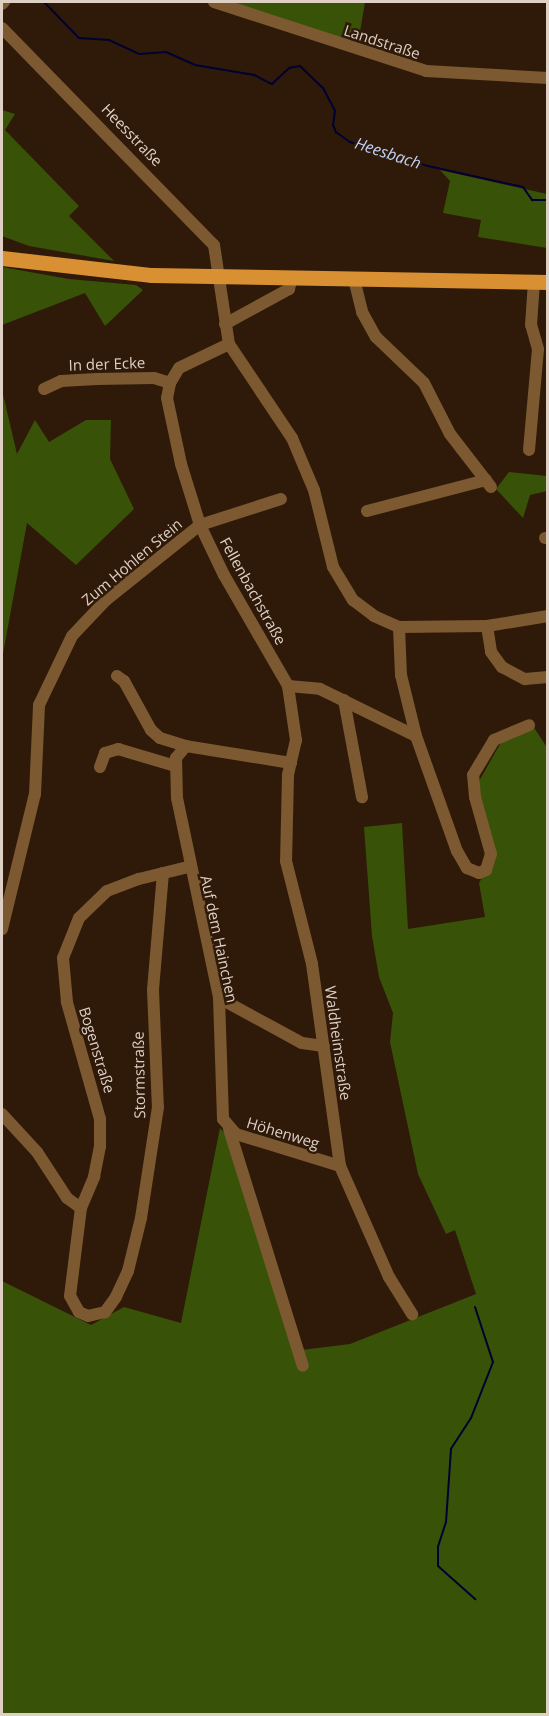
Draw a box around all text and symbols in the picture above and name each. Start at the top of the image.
street label: Landstraße [342,21,422,63]
street label: Heesstraße [98,100,166,170]
water label: Heesbach [352,133,424,173]
street label: In der Ecke [68,354,146,374]
street label: Zum Hohlen Stein [78,515,186,609]
street label: Fellenbachstraße [216,534,290,648]
street label: Auf dem Hainchen [197,874,241,1004]
street label: Waldheimstraße [321,985,355,1101]
street label: Bogenstraße [75,1005,119,1095]
street label: Stormstraße [129,1031,149,1119]
street label: Höhenweg [244,1113,322,1153]

